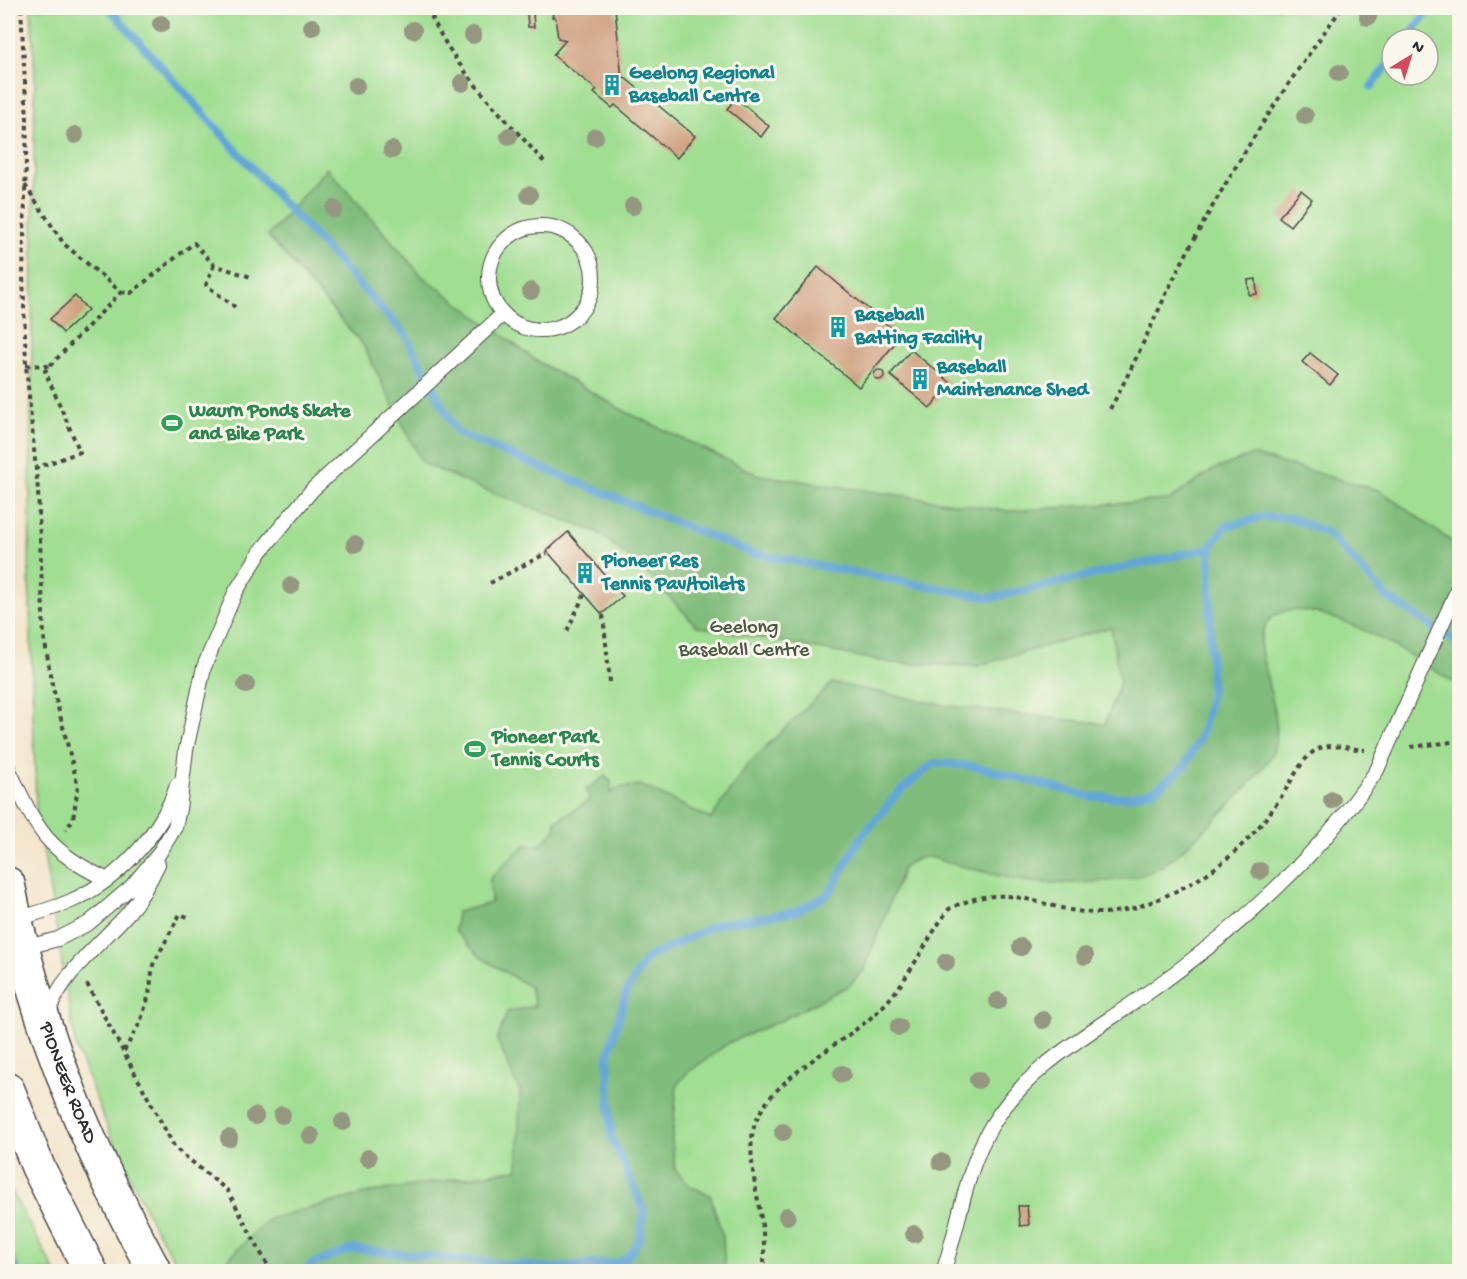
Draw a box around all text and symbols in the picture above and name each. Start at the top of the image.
north arrow [1380,27,1440,87]
text: N [1407,37,1427,59]
place label: Geelong Regional Baseball Centre [628,63,775,109]
building icon: Geelong Regional Baseball Centre [600,73,624,97]
place label: Baseball Batting Facility [854,305,982,351]
building icon: Baseball Batting Facility [826,315,850,339]
place label: Baseball Maintenance Shed [936,357,1091,403]
building icon: Baseball Maintenance Shed [908,367,932,391]
place label: Waurn Ponds Skate and Bike Park [188,401,351,447]
sports icon: Waurn Ponds Skate and Bike Park [160,411,184,435]
place label: Pioneer Res Tennis Pav/toilets [600,551,746,597]
building icon: Pioneer Res Tennis Pav/toilets [573,561,597,585]
park label: Geelong Baseball Centre [678,617,810,663]
place label: Pioneer Park Tennis Courts [490,727,600,773]
sports icon: Pioneer Park Tennis Courts [463,737,487,761]
street label: PIONEER ROAD [33,1018,102,1148]

